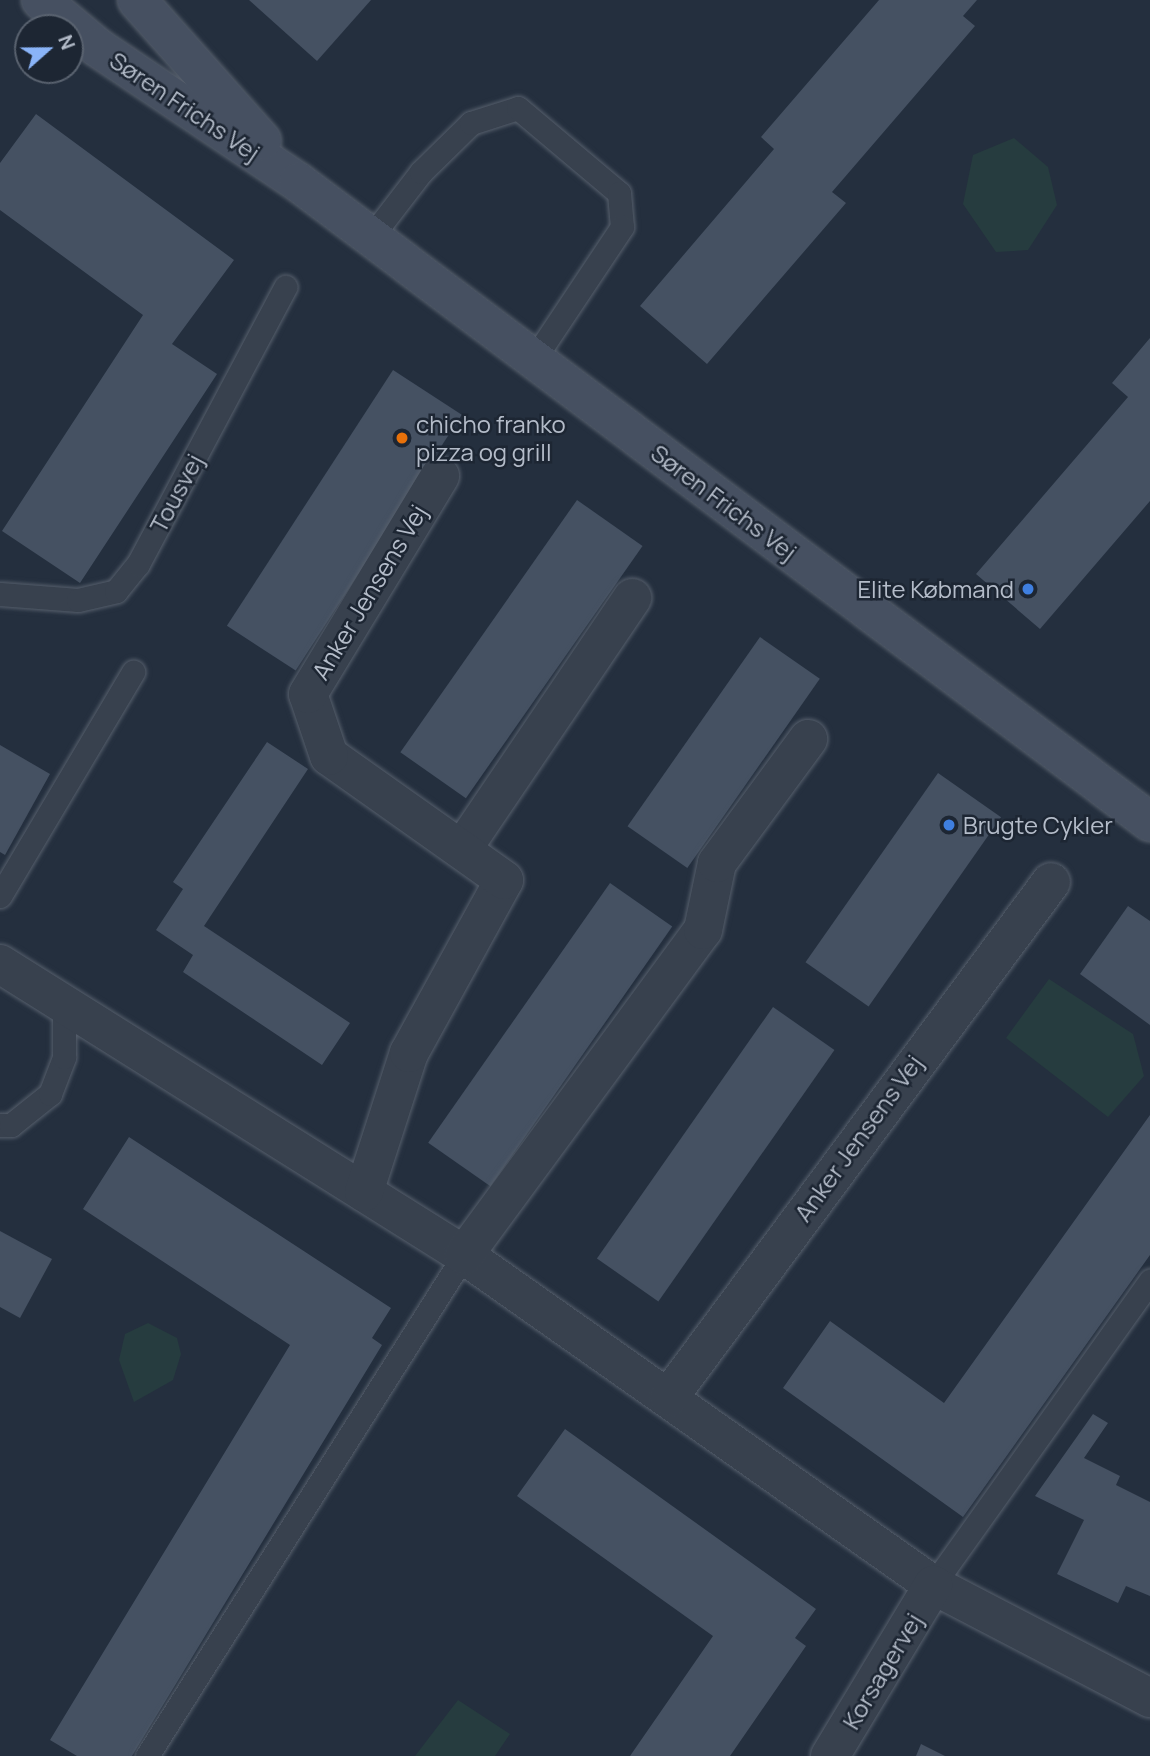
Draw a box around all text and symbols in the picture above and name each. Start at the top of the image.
north arrow [14,14,84,84]
text: N [52,31,81,53]
street label: Søren Frichs Vej [105,45,265,167]
place label: chicho franko pizza og grill [416,410,566,466]
marker: chicho franko pizza og grill [394,430,410,446]
street label: Søren Frichs Vej [646,438,802,566]
street label: Tousvej [143,449,209,537]
street label: Anker Jensens Vej [305,499,433,685]
place label: Elite Købmand [857,575,1014,603]
marker: Elite Købmand [1020,581,1036,597]
place label: Brugte Cykler [963,811,1113,839]
marker: Brugte Cykler [941,817,957,833]
street label: Anker Jensens Vej [788,1049,928,1227]
street label: Korsagervej [836,1608,928,1734]

